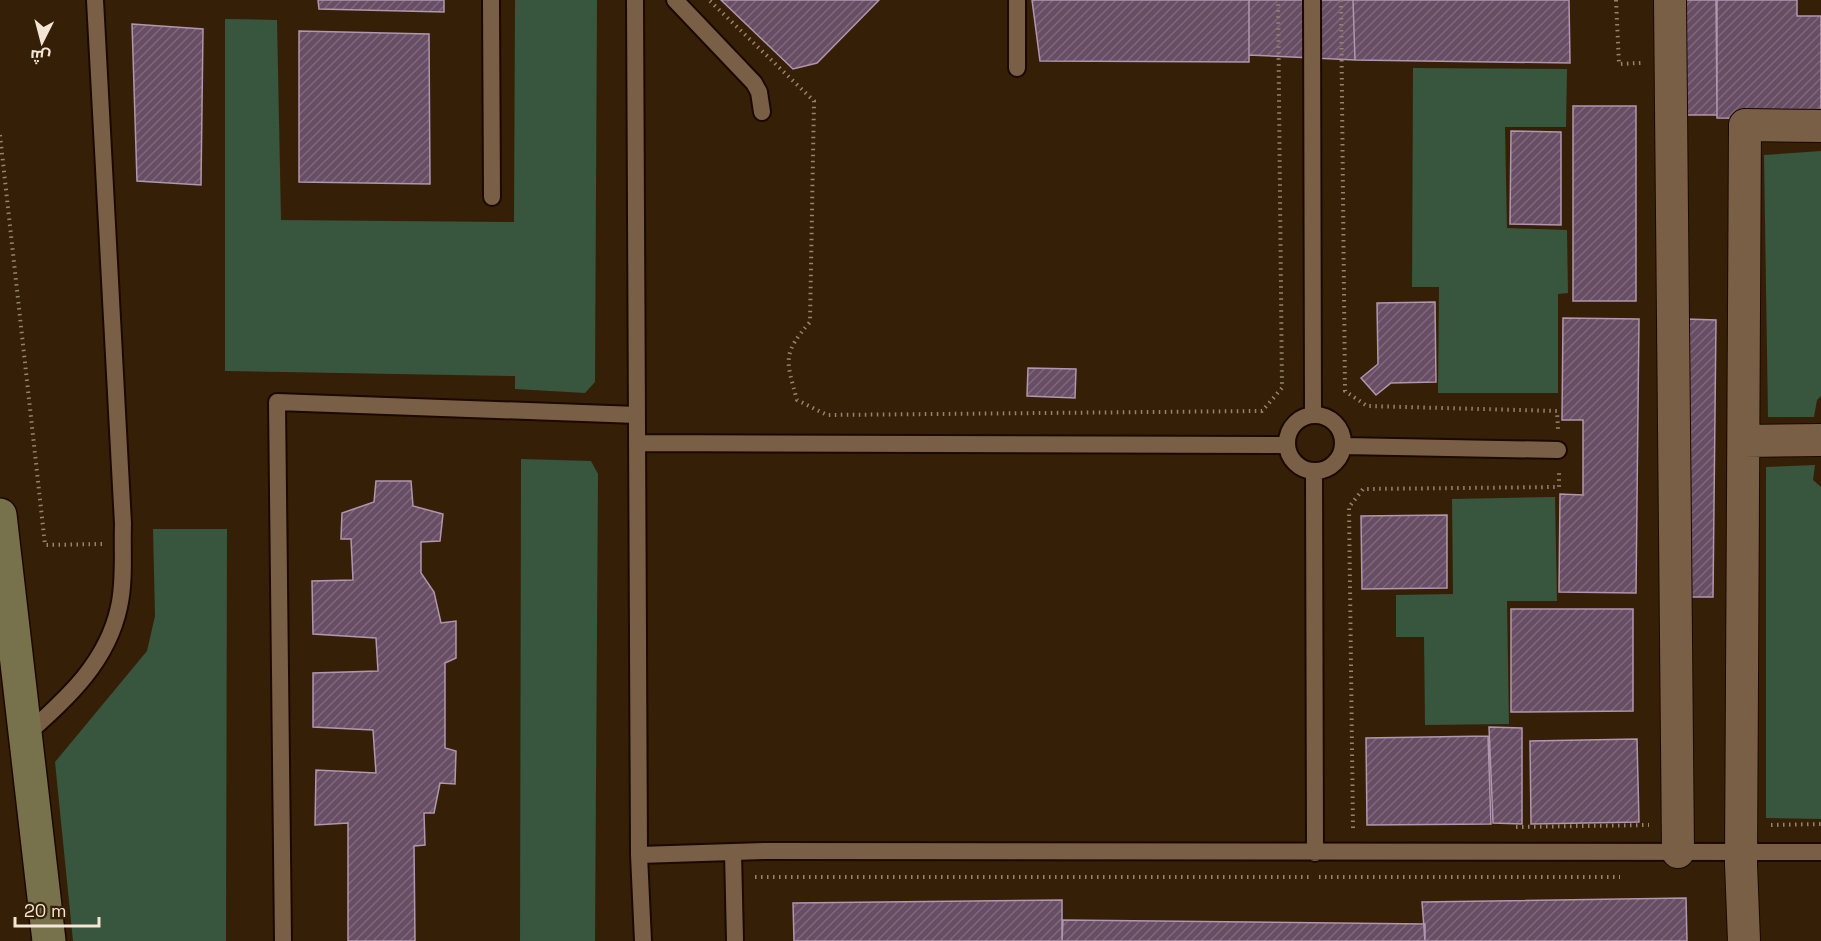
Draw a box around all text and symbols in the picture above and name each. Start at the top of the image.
north arrow [12,12,72,72]
text: ش [29,45,52,68]
scale bar [15,890,99,928]
text: 20 m [24,899,67,922]

